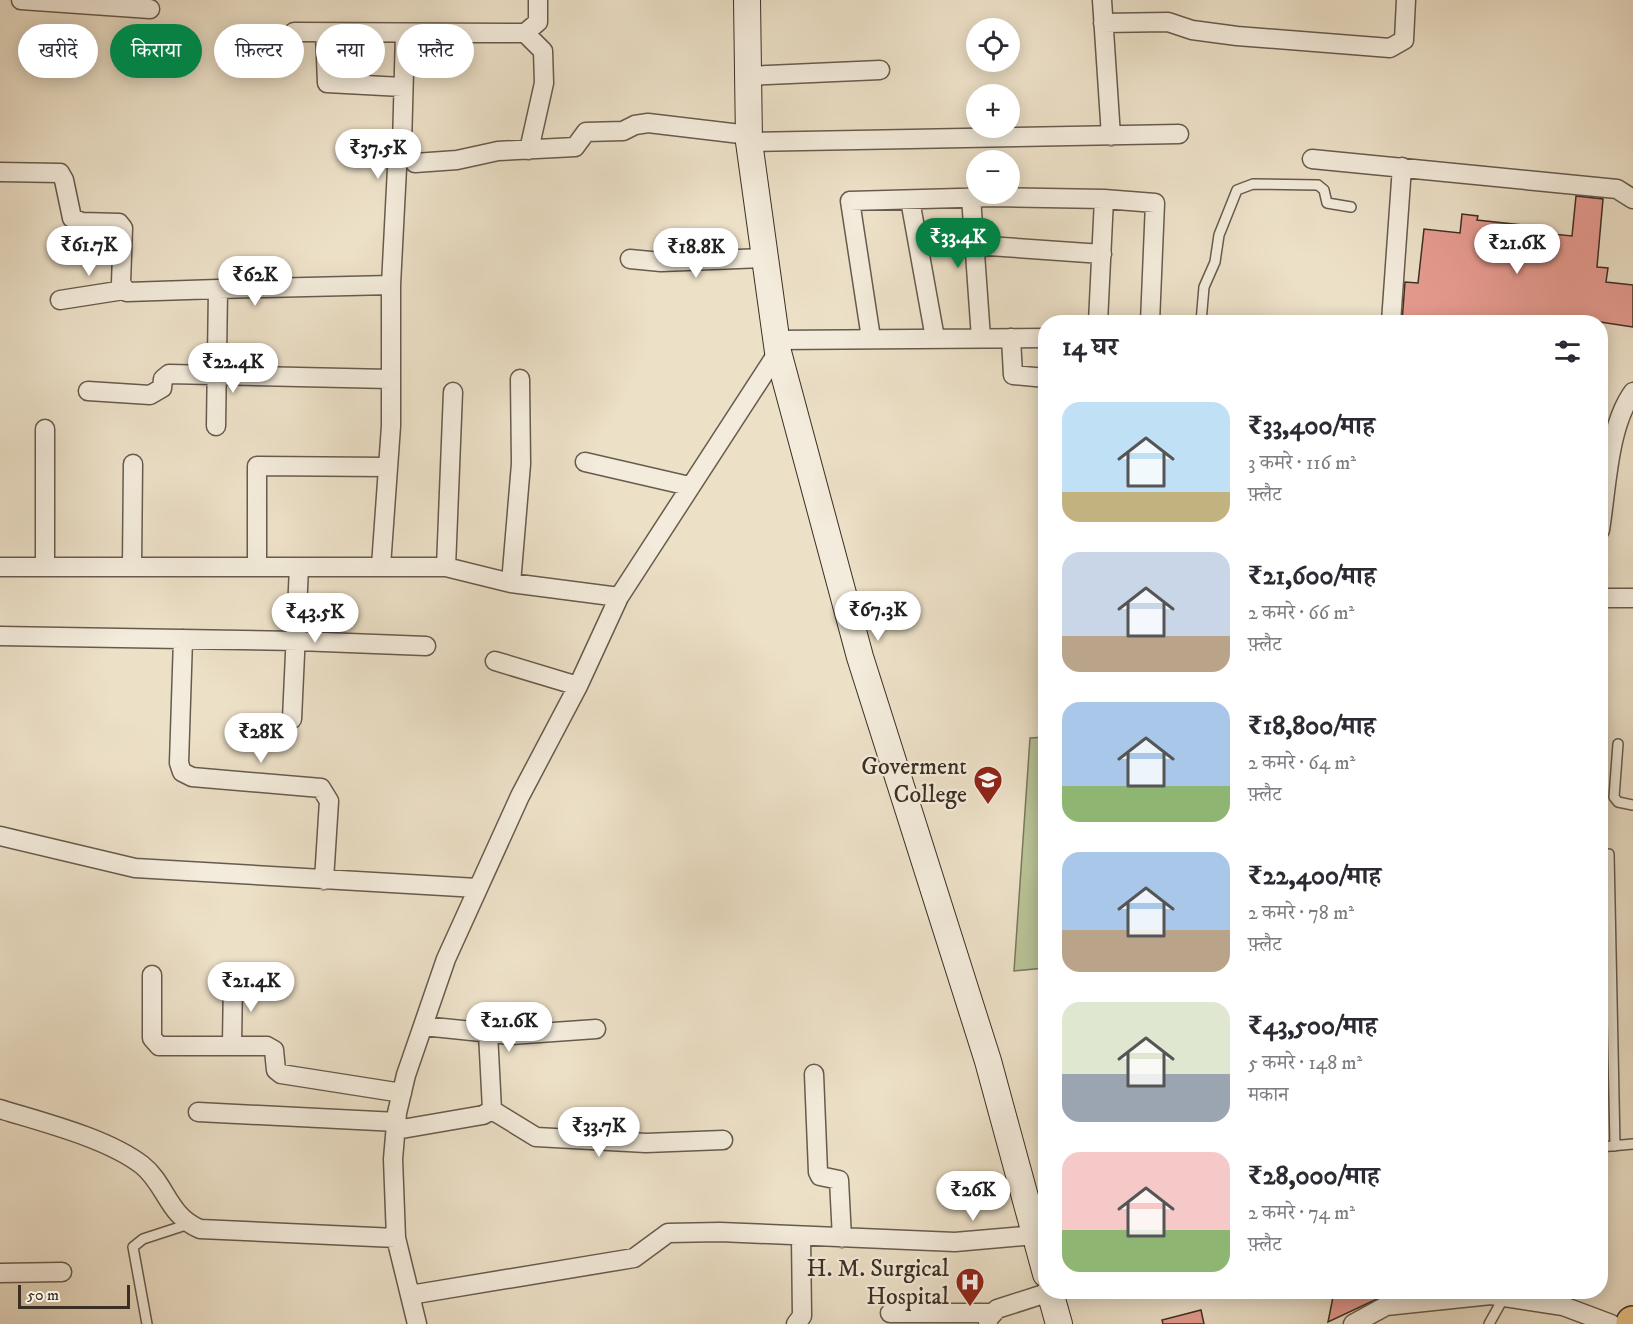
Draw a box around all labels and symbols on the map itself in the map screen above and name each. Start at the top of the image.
pin: ₹37.5K [329,129,427,180]
pin: ₹33.4K [909,218,1007,269]
pin: ₹21.6K [1468,224,1566,275]
pin: ₹61.7K [40,226,138,277]
pin: ₹18.8K [647,228,745,279]
pin: ₹62K [219,256,291,307]
pin: ₹22.4K [184,343,282,394]
pin: ₹67.3K [829,591,927,642]
pin: ₹43.5K [266,593,364,644]
pin: ₹28K [225,713,297,764]
place label: Goverment College [861,752,967,810]
school or university icon: Goverment College [972,764,1004,806]
pin: ₹21.4K [202,962,300,1013]
pin: ₹21.6K [460,1002,558,1053]
pin: ₹33.7K [550,1107,648,1158]
pin: ₹26K [937,1171,1009,1222]
place label: H. M. Surgical Hospital [807,1254,950,1312]
hospital icon: H. M. Surgical Hospital [954,1266,986,1308]
scale bar [18,1282,130,1310]

